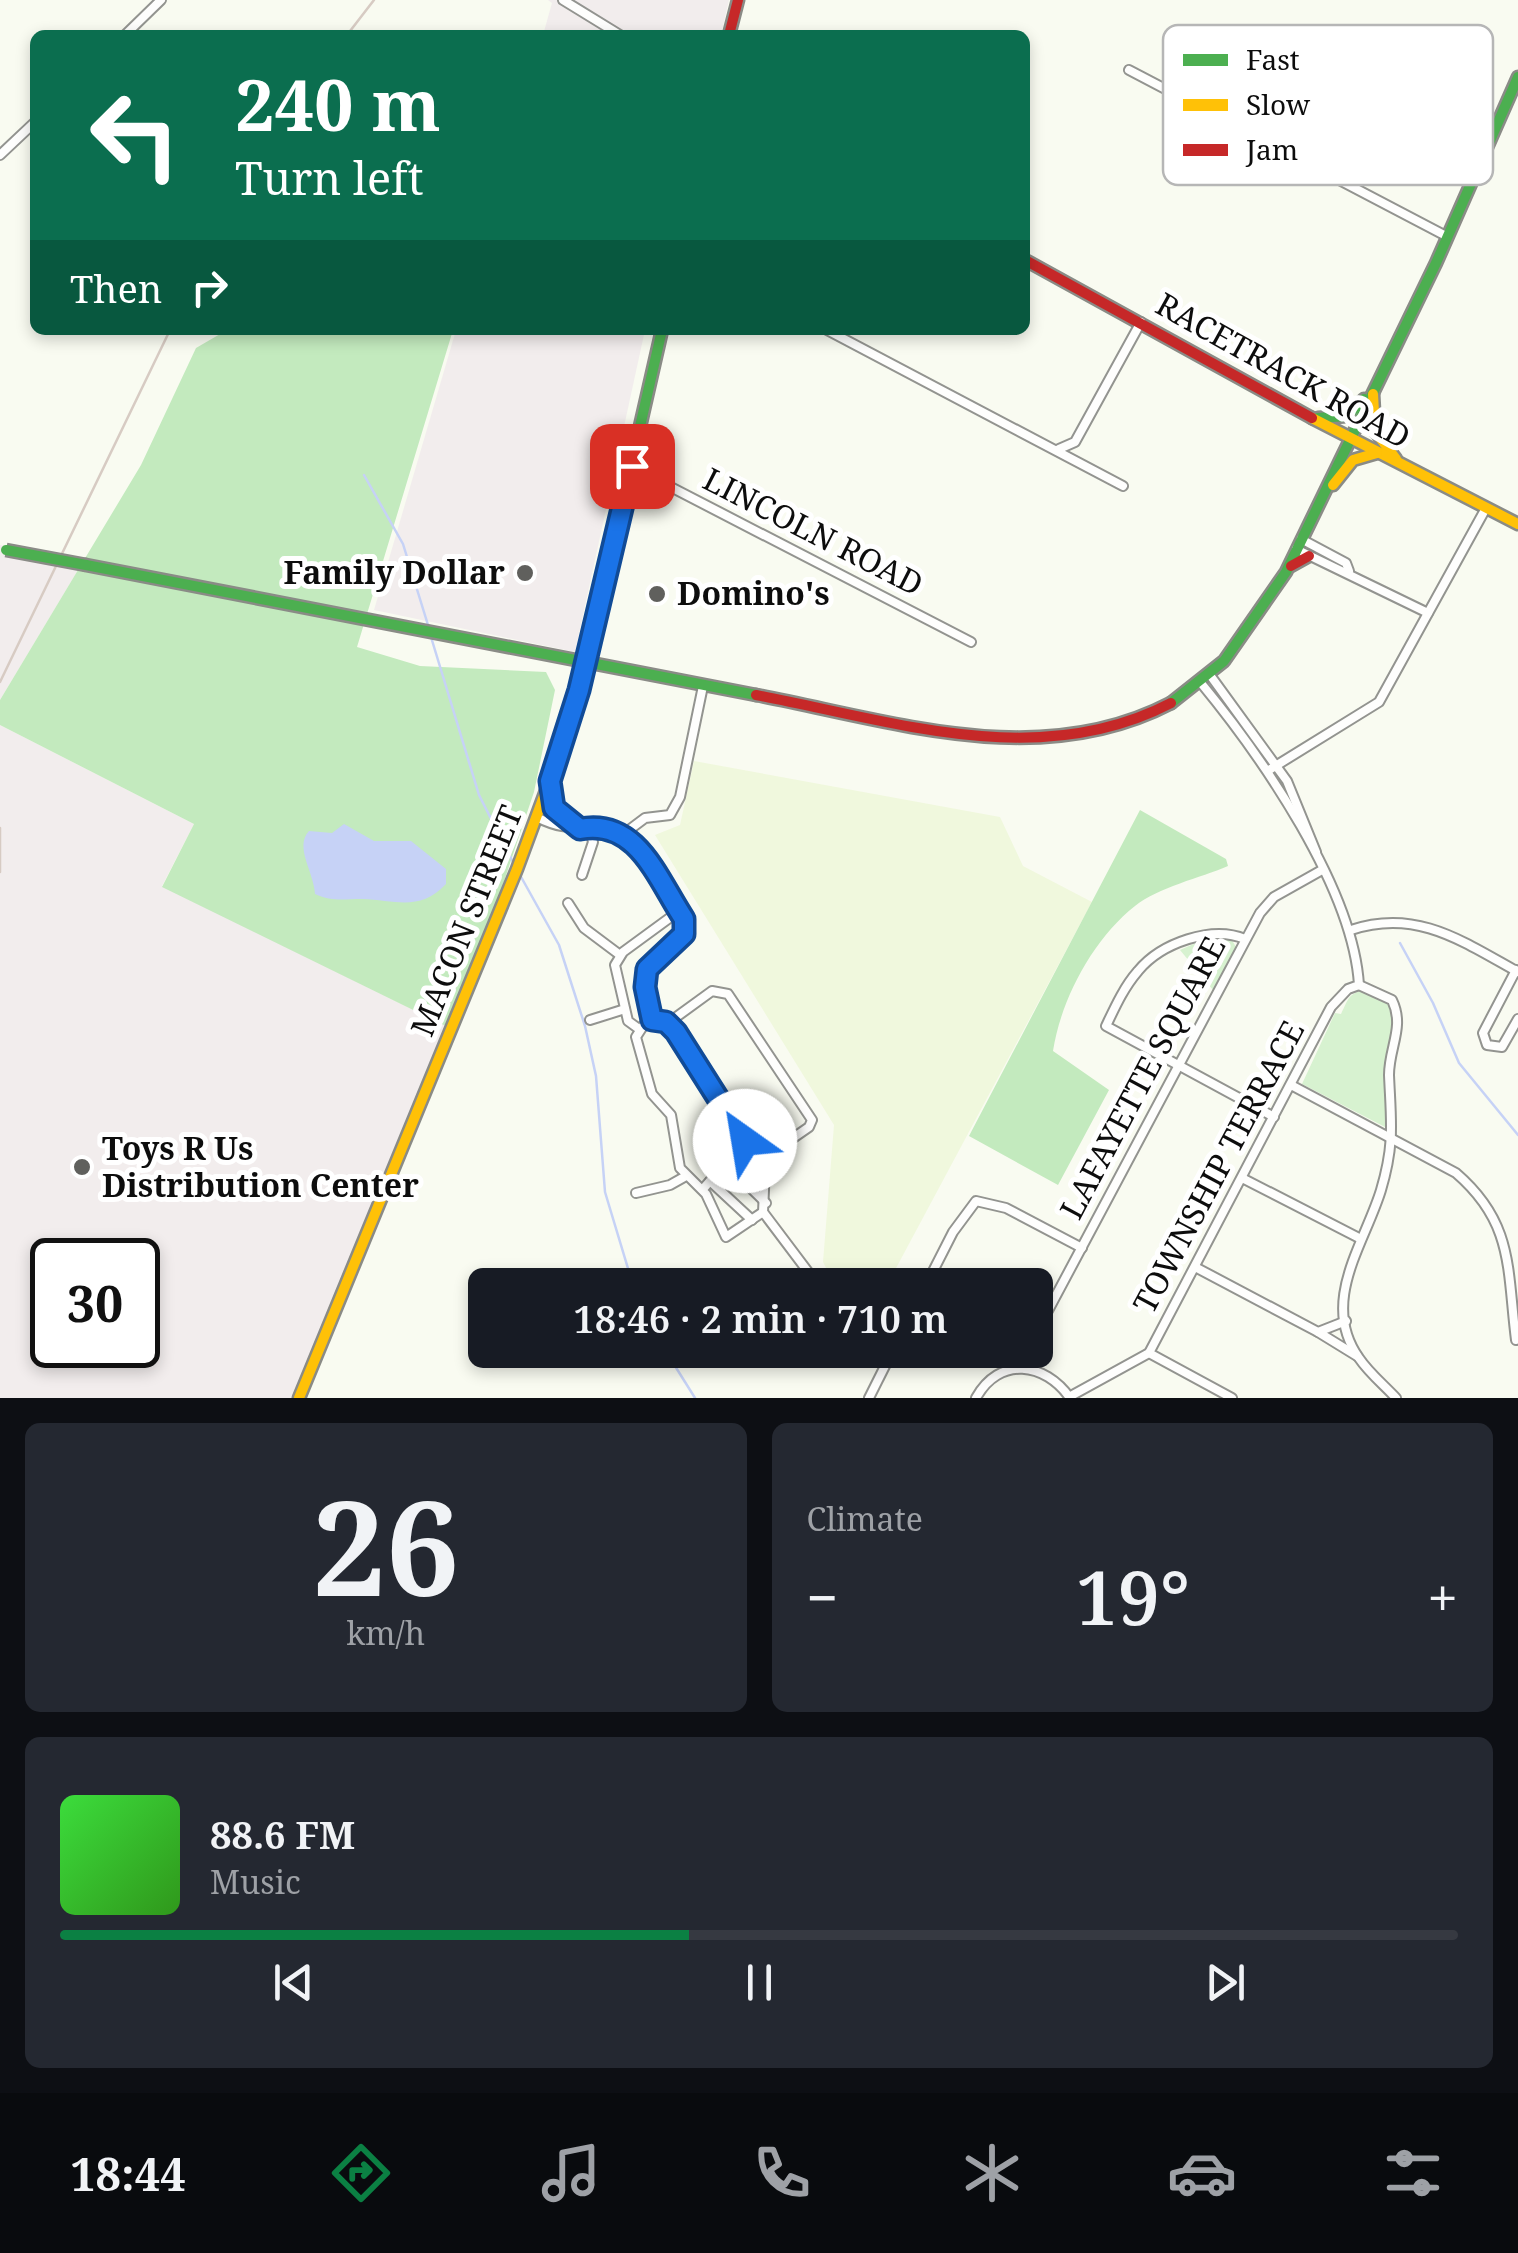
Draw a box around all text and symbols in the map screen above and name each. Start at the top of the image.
legend [1163,25,1493,185]
text: Fast [1246,40,1300,78]
text: 240 m [235,56,441,152]
icon: left [70,70,200,200]
text: Slow [1246,85,1311,123]
text: Jam [1245,130,1298,168]
text: Turn left [235,147,424,208]
icon: right [182,260,237,315]
text: Then [70,262,162,314]
street label: RACETRACK ROAD [1149,282,1419,458]
pin [590,424,675,509]
icon: arrive [605,439,660,494]
street label: LINCOLN ROAD [696,457,931,605]
place label: Family Dollar [284,550,505,593]
marker: Family Dollar [514,562,536,584]
place label: Domino's [677,571,830,614]
marker: Domino's [646,583,668,605]
street label: MACON STREET [400,799,531,1042]
street label: LAFAYETTE SQUARE [1049,929,1234,1226]
street label: TOWNSHIP TERRACE [1122,1013,1313,1320]
position arrow [693,1089,797,1193]
place label: Toys R Us Distribution Center [102,1126,419,1206]
marker: Toys R Us Distribution Center [71,1156,93,1178]
speed limit sign: 30 [30,1238,160,1368]
text: 18:46 · 2 min · 710 m [573,1292,948,1344]
text: 26 [312,1457,459,1634]
text: Climate [807,1497,923,1540]
text: 19° [1076,1545,1190,1647]
text: − [807,1559,838,1634]
text: + [1427,1559,1458,1634]
text: km/h [347,1611,425,1654]
text: 88.6 FM [210,1808,355,1860]
text: Music [210,1860,301,1903]
icon: previous [266,1955,321,2010]
icon: pause [732,1955,787,2010]
icon: next [1198,1955,1253,2010]
icon: directions [326,2138,396,2208]
icon: music [536,2138,606,2208]
icon: phone [747,2138,817,2208]
icon: climate [957,2138,1027,2208]
icon: car [1167,2138,1237,2208]
icon: filters [1378,2138,1448,2208]
text: 18:44 [70,2143,186,2204]

